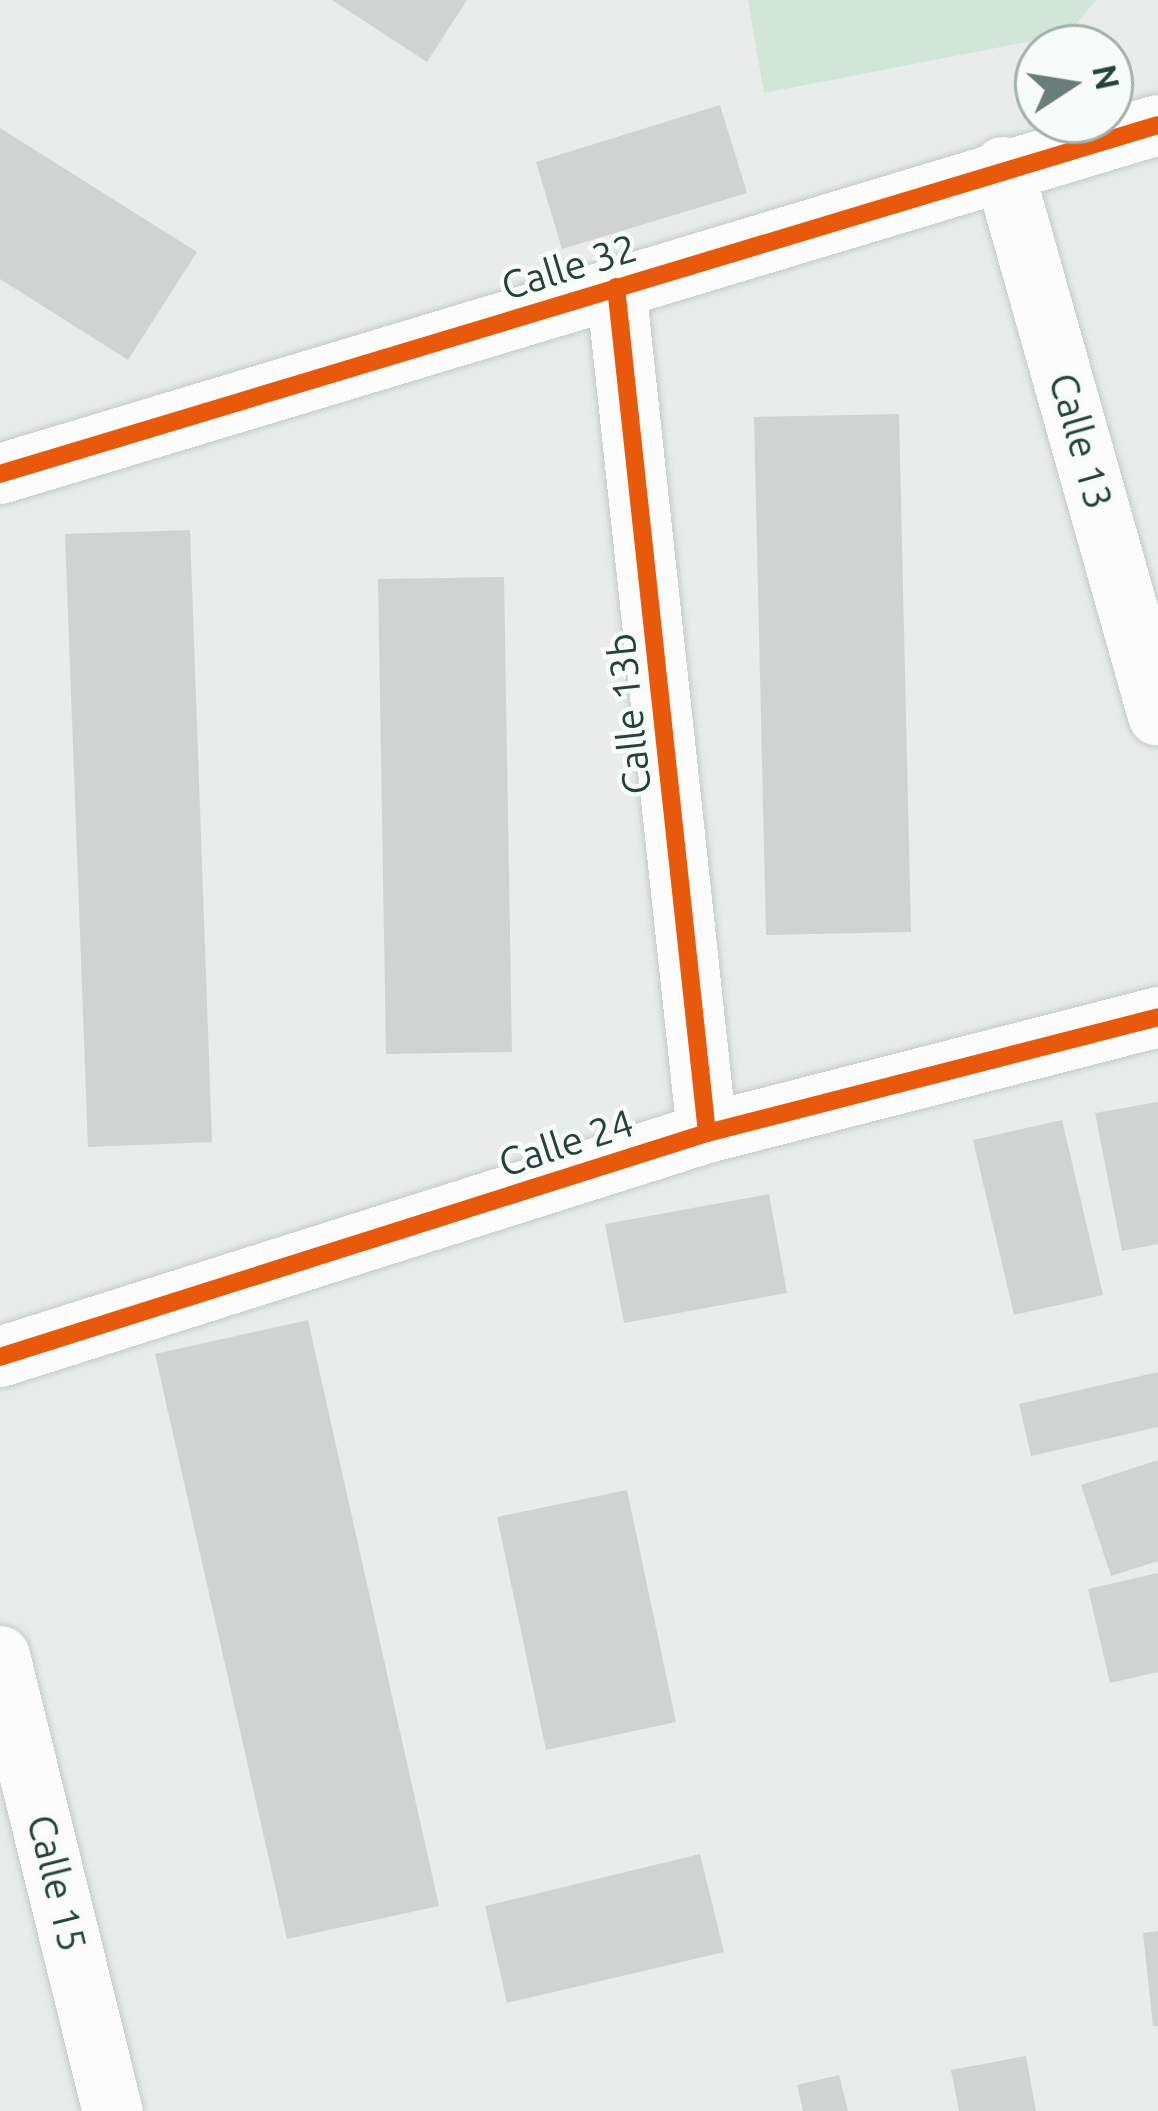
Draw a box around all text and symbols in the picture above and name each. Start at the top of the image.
north arrow [1014,24,1134,144]
text: N [1086,61,1127,93]
street label: Calle 32 [496,224,642,310]
street label: Calle 13 [1039,368,1123,514]
street label: Calle 13b [597,631,661,797]
street label: Calle 24 [493,1099,639,1187]
street label: Calle 15 [17,1810,97,1956]

